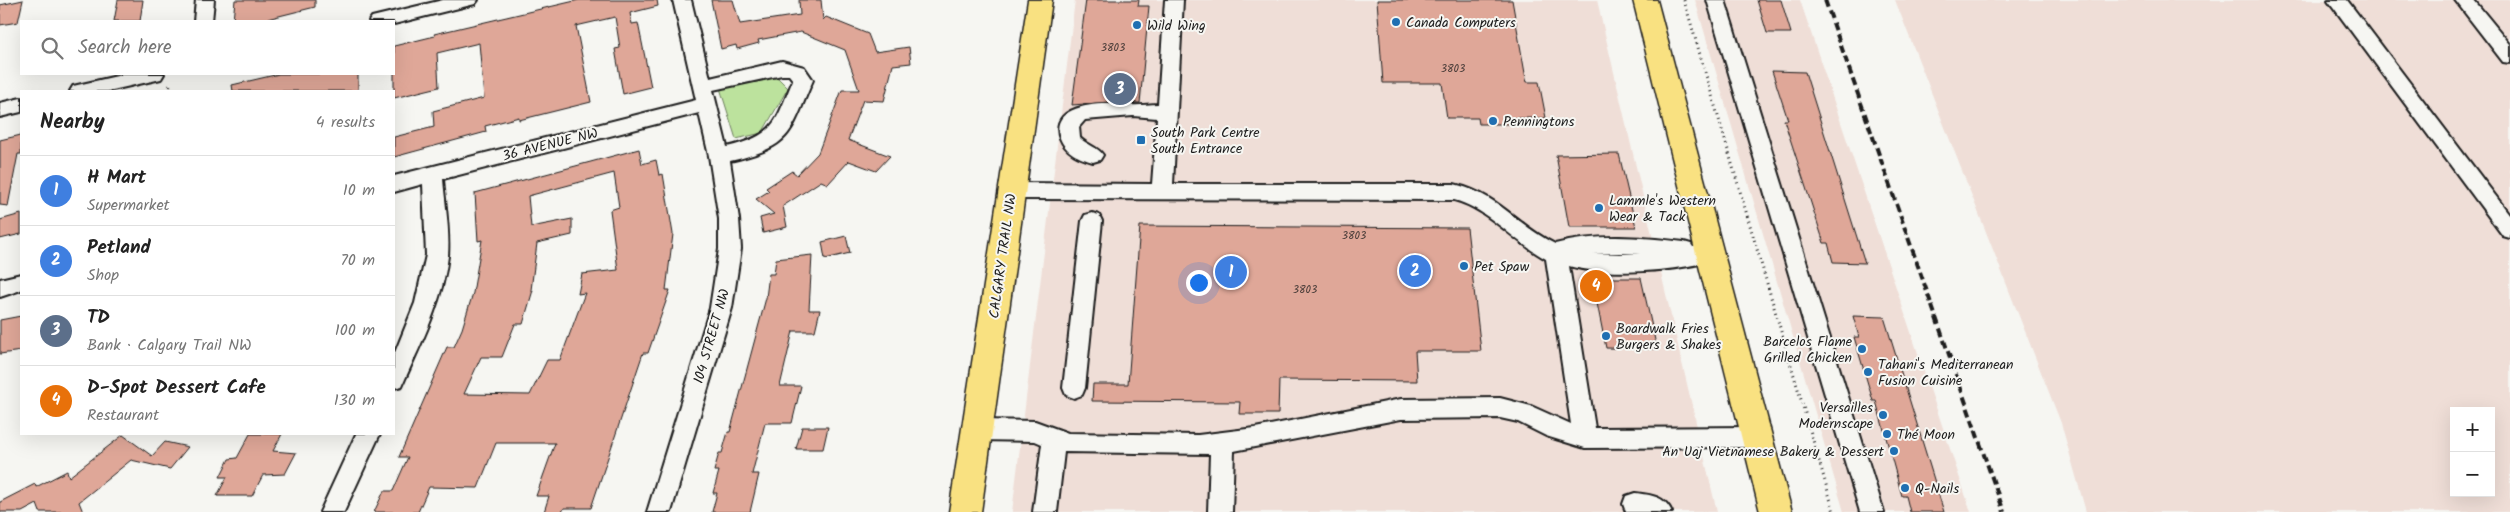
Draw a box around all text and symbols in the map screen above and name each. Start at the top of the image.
place label: Canada Computers [1406,12,1516,34]
place label: Wild Wing [1147,15,1206,37]
marker: Canada Computers [1390,16,1402,28]
marker: Wild Wing [1131,19,1143,31]
search box [20,20,395,75]
text: Search here [78,33,172,63]
icon: search [38,34,66,62]
house number: 3803 [1101,39,1125,57]
house number: 3803 [1441,60,1465,78]
pin: 3 [1104,70,1136,108]
text: Nearby [40,106,105,139]
text: 4 results [316,110,375,135]
place label: Penningtons [1503,111,1574,133]
marker: Penningtons [1487,115,1499,127]
street label: 36 AVENUE NW [500,122,600,167]
place label: South Park Centre South Entrance [1151,122,1260,160]
marker: South Park Centre South Entrance [1135,134,1147,146]
text: H Mart [87,163,146,193]
text: 1 [54,178,58,203]
text: 10 m [343,178,375,203]
place label: Lammle's Western Wear & Tack [1609,190,1716,228]
street label: CALGARY TRAIL NW [983,192,1023,320]
text: Supermarket [87,193,170,218]
marker: Lammle's Western Wear & Tack [1593,202,1605,214]
house number: 3803 [1342,227,1366,245]
text: Petland [87,233,151,263]
text: 2 [51,248,61,273]
text: 70 m [340,248,375,273]
pin: 2 [1399,252,1431,290]
pin: 1 [1215,253,1247,291]
place label: Pet Spaw [1474,256,1530,278]
marker: Pet Spaw [1458,260,1470,272]
text: Shop [87,263,119,288]
pin: 4 [1580,267,1612,305]
your location [1186,270,1212,296]
house number: 3803 [1293,281,1317,299]
street label: 104 STREET NW [688,286,736,386]
text: TD [87,303,110,333]
text: 3 [52,318,60,343]
text: 100 m [335,318,375,343]
place label: Boardwalk Fries Burgers & Shakes [1616,318,1721,356]
marker: Boardwalk Fries Burgers & Shakes [1600,330,1612,342]
place label: Barcelos Flame Grilled Chicken [1763,331,1853,369]
text: Bank · Calgary Trail NW [87,333,252,358]
marker: Barcelos Flame Grilled Chicken [1856,343,1868,355]
place label: Tahani's Mediterranean Fusion Cuisine [1878,354,2014,392]
marker: Tahani's Mediterranean Fusion Cuisine [1862,366,1874,378]
text: D-Spot Dessert Cafe [87,373,266,403]
text: 4 [52,388,60,413]
text: 130 m [334,388,375,413]
place label: Versailles Modernscape [1798,397,1874,435]
text: Restaurant [87,403,159,428]
map controls [2450,407,2495,497]
button: + [2450,407,2495,452]
marker: Versailles Modernscape [1877,409,1889,421]
place label: Thé Moon [1897,424,1955,446]
marker: Thé Moon [1881,428,1893,440]
place label: An Uaj Vietnamese Bakery & Dessert [1662,441,1885,463]
marker: An Uaj Vietnamese Bakery & Dessert [1888,445,1900,457]
button: − [2450,452,2495,497]
place label: Q-Nails [1915,478,1959,500]
marker: Q-Nails [1899,482,1911,494]

